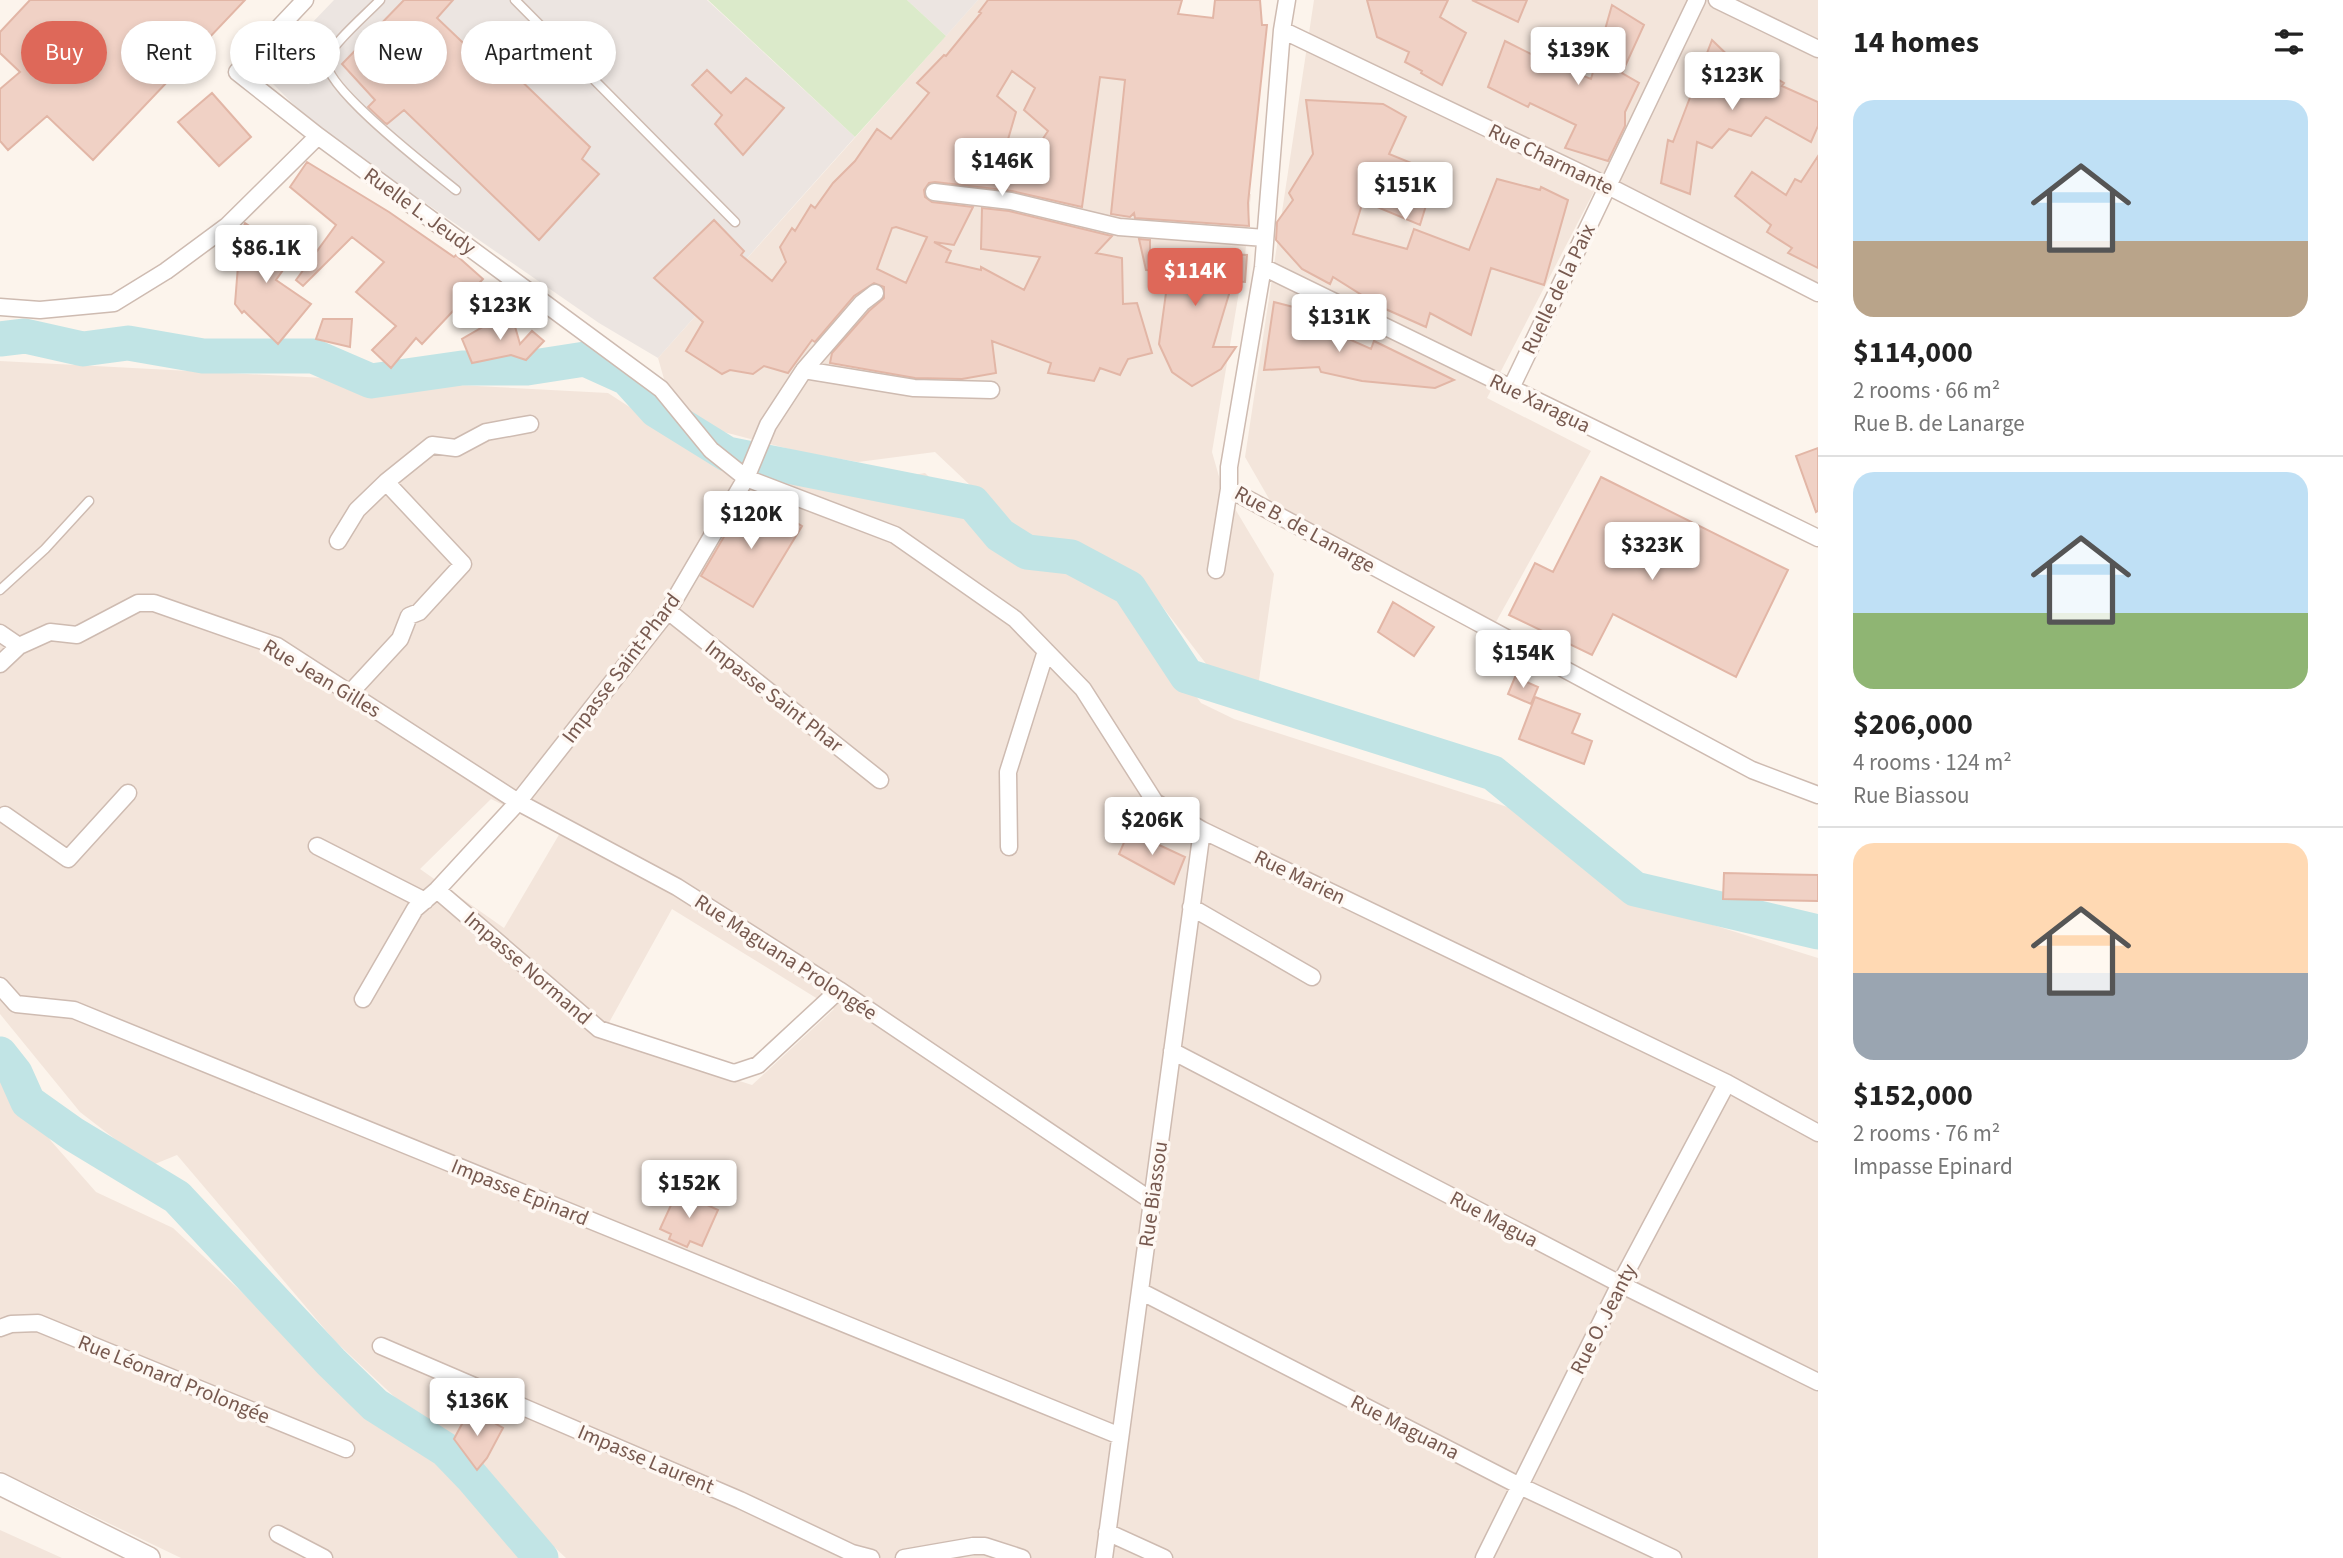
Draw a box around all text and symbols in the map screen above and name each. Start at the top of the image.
chip: Buy [21,21,107,84]
chip: Rent [121,21,216,84]
chip: Filters [230,21,340,84]
chip: New [354,21,447,84]
chip: Apartment [461,21,616,84]
text: 14 homes [1853,21,1979,64]
icon: filters [2270,23,2308,61]
pin: $139K [1529,28,1627,87]
text: $139K [1547,33,1609,66]
pin: $123K [1683,52,1781,112]
text: $123K [1701,58,1763,91]
street label: Rue Charmante [1483,116,1619,202]
pin: $146K [953,138,1051,198]
text: $146K [971,144,1033,177]
icon: home [2018,145,2144,271]
street label: Ruelle L. Jeudy [358,160,482,262]
pin: $151K [1356,162,1454,222]
text: $151K [1374,168,1436,201]
street label: Ruelle de la Paix [1513,218,1603,359]
pin: $86.1K [209,226,323,285]
text: $86.1K [231,231,301,264]
pin: $114K [1146,248,1244,308]
text: $114K [1164,254,1226,287]
pin: $123K [451,282,549,342]
text: $123K [469,288,531,321]
pin: $131K [1290,294,1388,354]
text: $131K [1308,300,1370,333]
text: $114,000 [1853,331,1973,374]
street label: Rue Xaragua [1484,366,1596,440]
text: 2 rooms · 66 m² [1853,374,2000,407]
text: Rue B. de Lanarge [1853,407,2025,440]
street label: Rue B. de Lanarge [1229,478,1381,580]
pin: $120K [702,491,800,551]
text: $120K [720,497,782,530]
icon: home [2018,517,2144,643]
pin: $323K [1603,522,1701,582]
text: $323K [1621,528,1683,561]
street label: Impasse Saint-Phard [554,587,688,749]
pin: $154K [1474,630,1572,690]
street label: Rue Jean Gilles [257,631,387,725]
street label: Impasse Saint Phar [699,632,850,760]
text: $154K [1492,636,1554,669]
text: $206,000 [1853,703,1973,746]
text: 4 rooms · 124 m² [1853,746,2012,779]
text: Rue Biassou [1853,779,1970,812]
pin: $206K [1103,798,1201,857]
text: $206K [1121,803,1183,836]
street label: Rue Marien [1249,842,1351,912]
street label: Rue Maguana Prolongée [689,887,883,1027]
icon: home [2018,888,2144,1014]
street label: Impasse Normand [458,904,598,1032]
text: $152,000 [1853,1074,1973,1117]
text: 2 rooms · 76 m² [1853,1117,2000,1150]
street label: Rue Biassou [1131,1139,1175,1249]
text: Impasse Epinard [1853,1150,2013,1183]
street label: Impasse Epinard [447,1151,593,1233]
pin: $152K [640,1160,738,1220]
text: $152K [658,1166,720,1199]
street label: Rue Magua [1444,1183,1544,1255]
street label: Rue O. Jeanty [1562,1258,1644,1380]
street label: Rue Léonard Prolongée [74,1327,274,1431]
pin: $136K [428,1378,526,1438]
text: $136K [446,1384,508,1417]
street label: Rue Maguana [1345,1387,1465,1467]
street label: Impasse Laurent [573,1417,719,1501]

